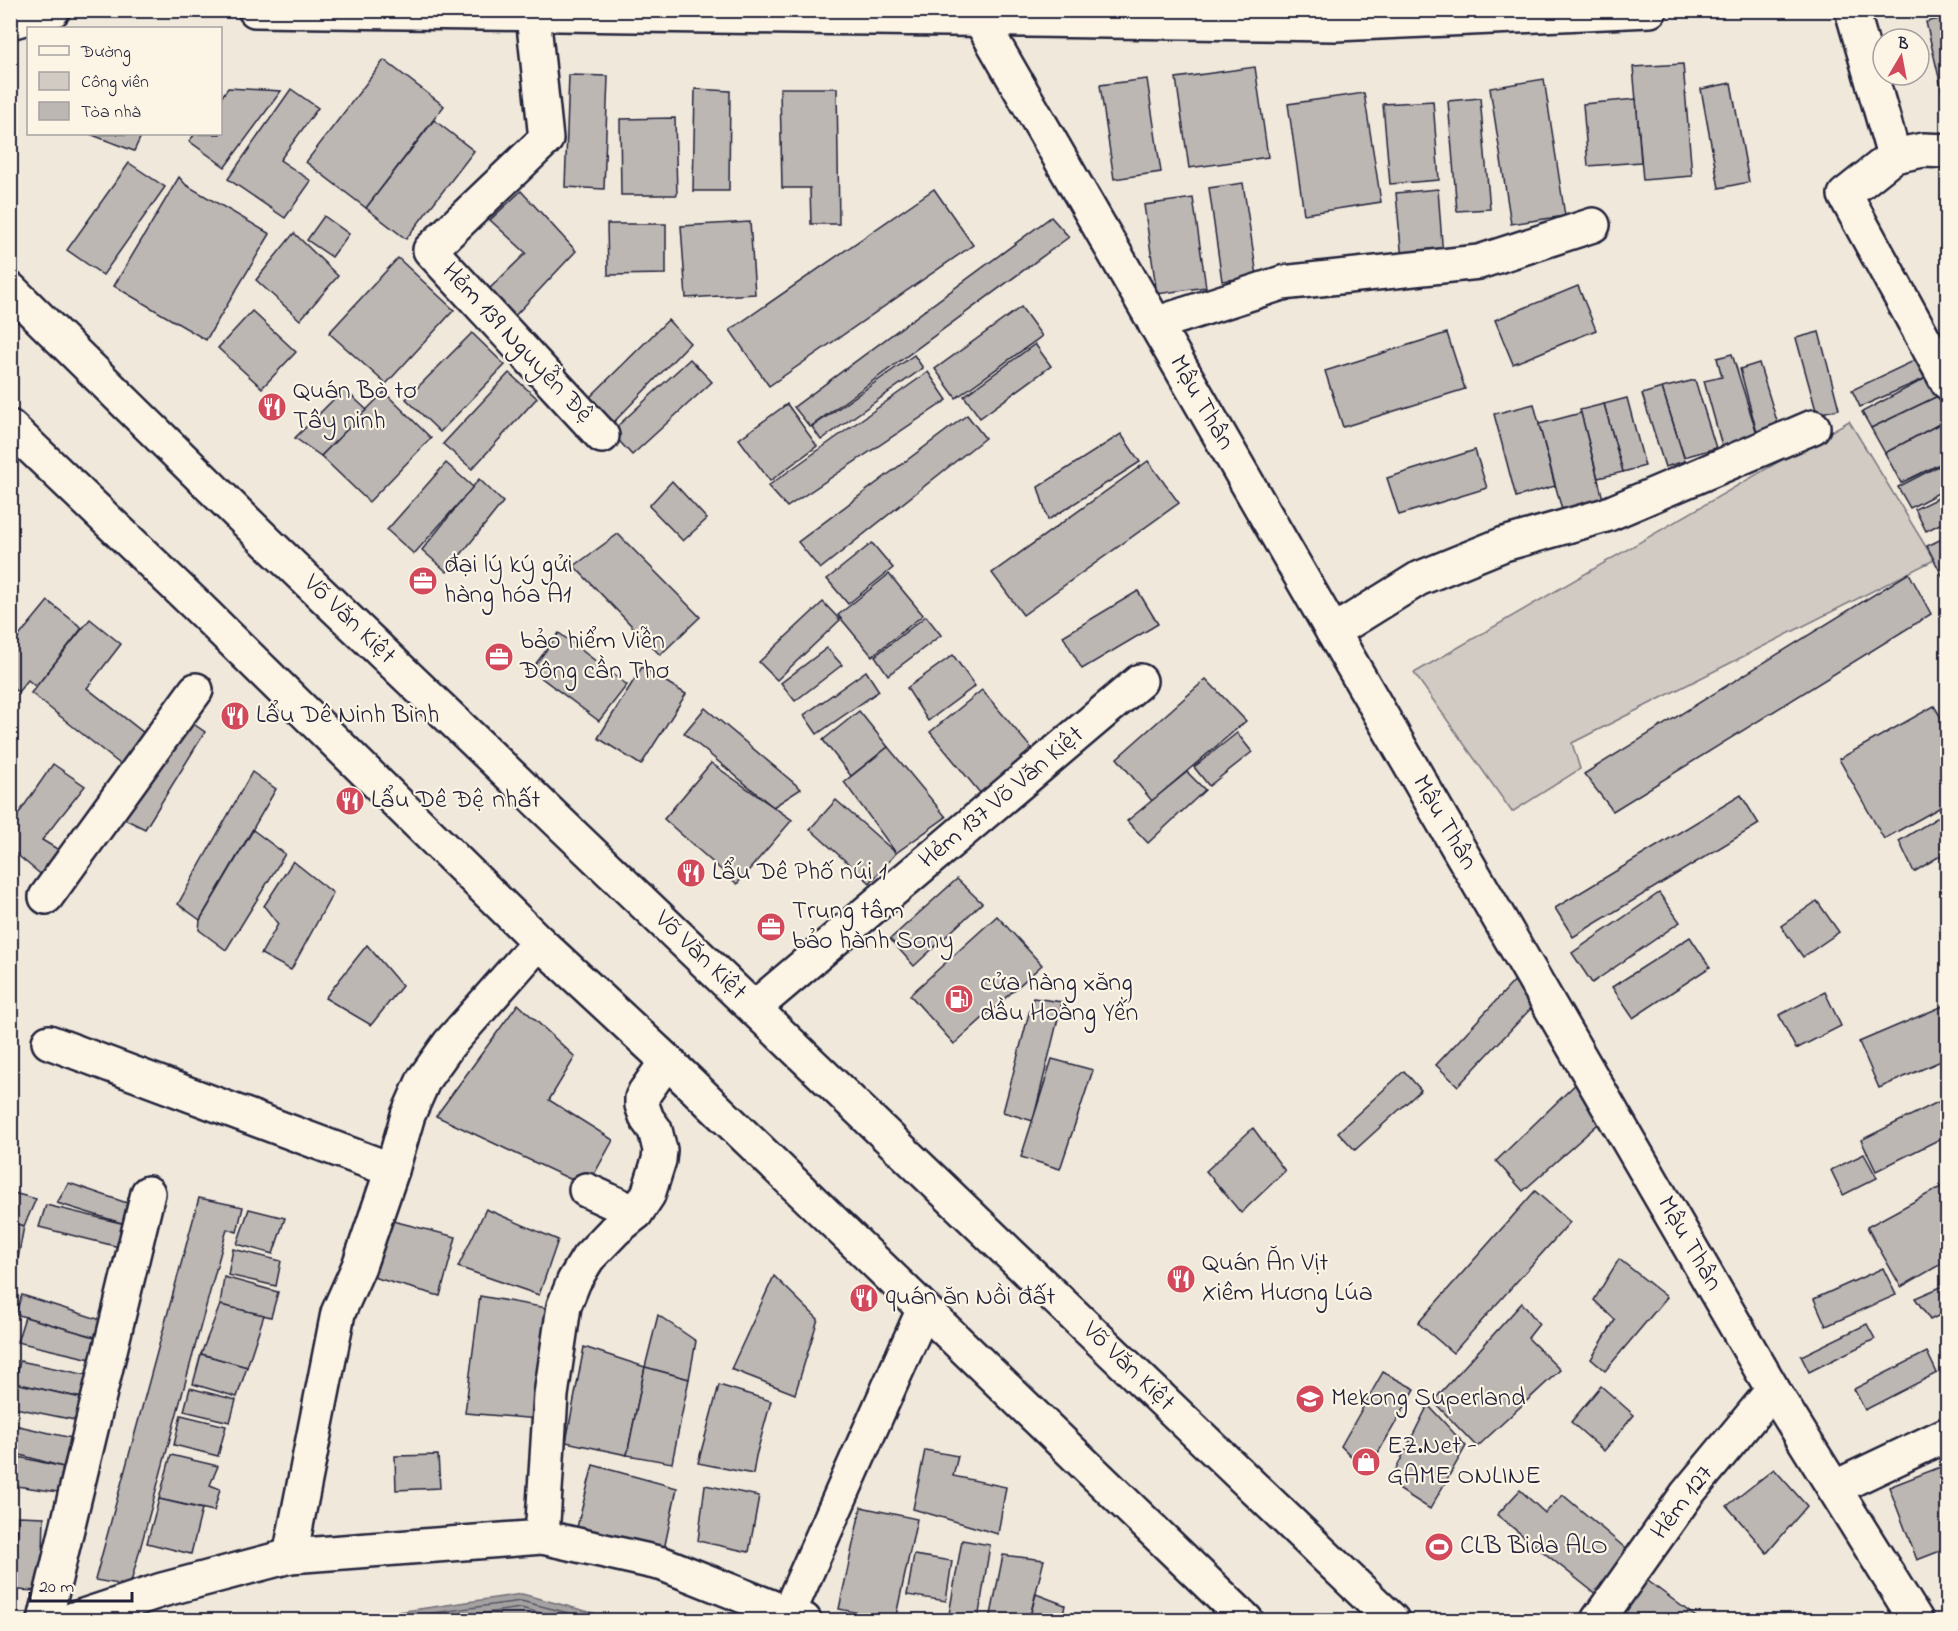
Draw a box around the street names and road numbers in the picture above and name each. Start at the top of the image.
street label: Hẻm 139 Nguyễn Đệ [432,254,602,434]
street label: Mậu Thân [1158,348,1244,458]
street label: Võ Văn Kiệt [293,565,404,674]
street label: Hẻm 137 Võ Văn Kiệt [911,717,1093,879]
street label: Mậu Thân [1401,768,1487,878]
street label: Võ Văn Kiệt [644,901,755,1010]
street label: Mậu Thân [1646,1189,1732,1299]
street label: Võ Văn Kiệt [1072,1312,1183,1421]
street label: Hẻm 127 [1642,1457,1724,1549]

